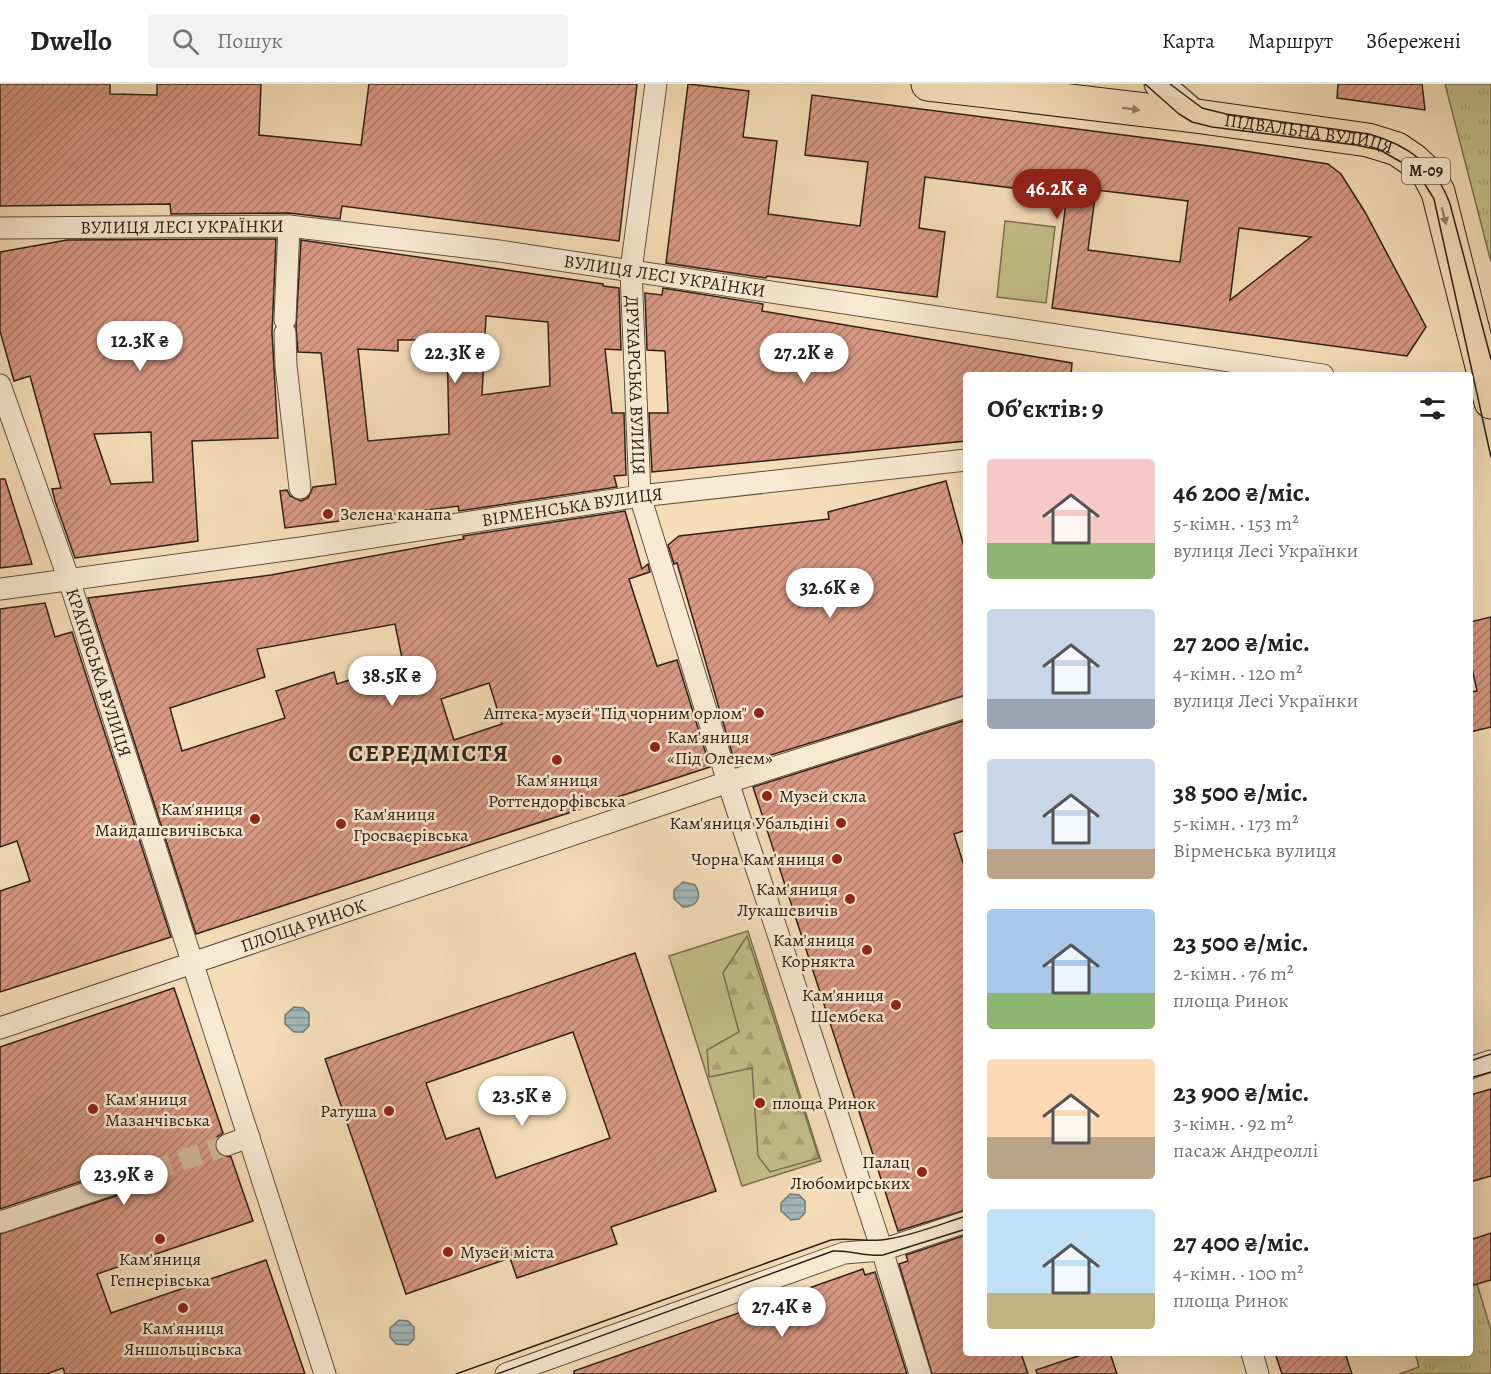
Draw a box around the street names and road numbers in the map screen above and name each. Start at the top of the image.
street label: ПІДВАЛЬНА ВУЛИЦЯ [1223,108,1396,159]
road number: М-09 [1402,158,1450,184]
street label: ВУЛИЦЯ ЛЕСІ УКРАЇНКИ [80,214,284,239]
street label: ВУЛИЦЯ ЛЕСІ УКРАЇНКИ [562,249,767,303]
street label: ДРУКАРСЬКА ВУЛИЦЯ [620,295,651,475]
street label: ВІРМЕНСЬКА ВУЛИЦЯ [480,482,664,532]
street label: КРАКІВСЬКА ВУЛИЦЯ [60,585,137,760]
street label: ПЛОЩА РИНОК [237,893,369,958]

